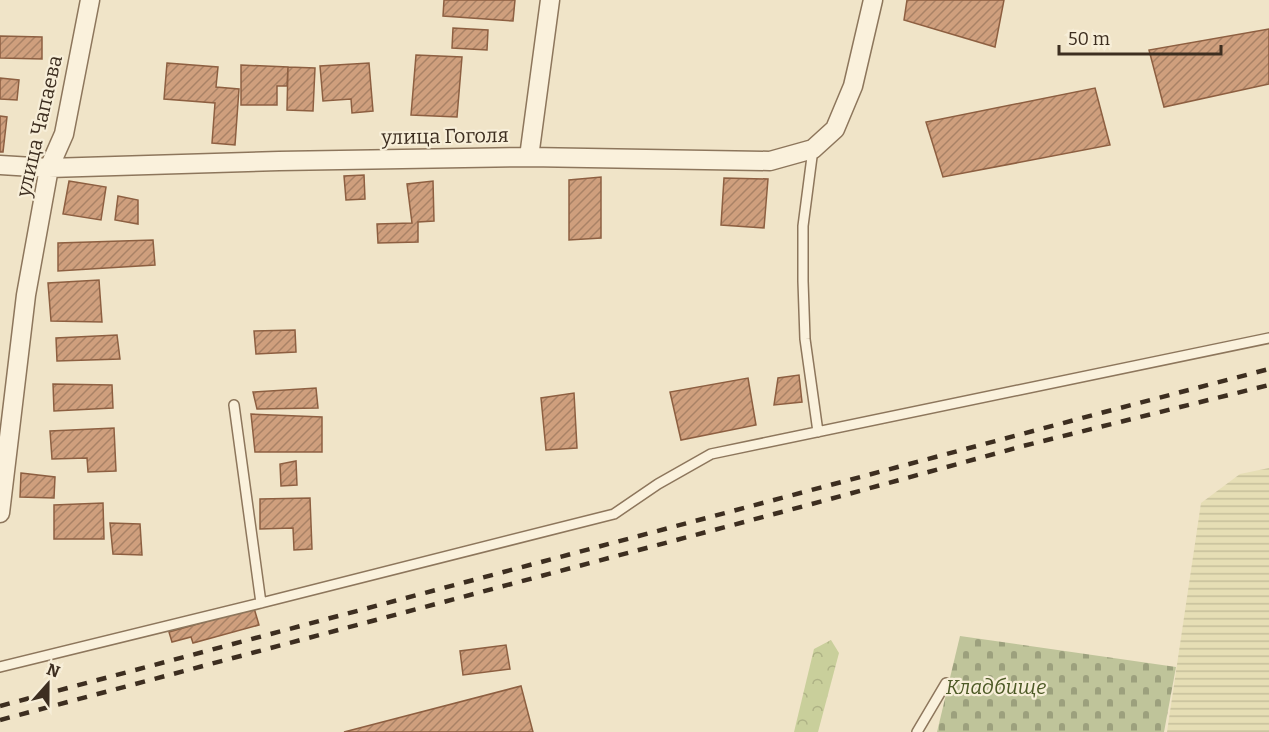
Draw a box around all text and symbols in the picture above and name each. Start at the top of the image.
scale bar [1059,18,1221,56]
text: 50 m [1068,28,1110,50]
street label: улица Чапаева [11,53,67,200]
street label: улица Гоголя [380,123,509,149]
north arrow [18,654,78,714]
text: N [44,659,62,682]
park label: Кладбище [946,675,1046,699]

